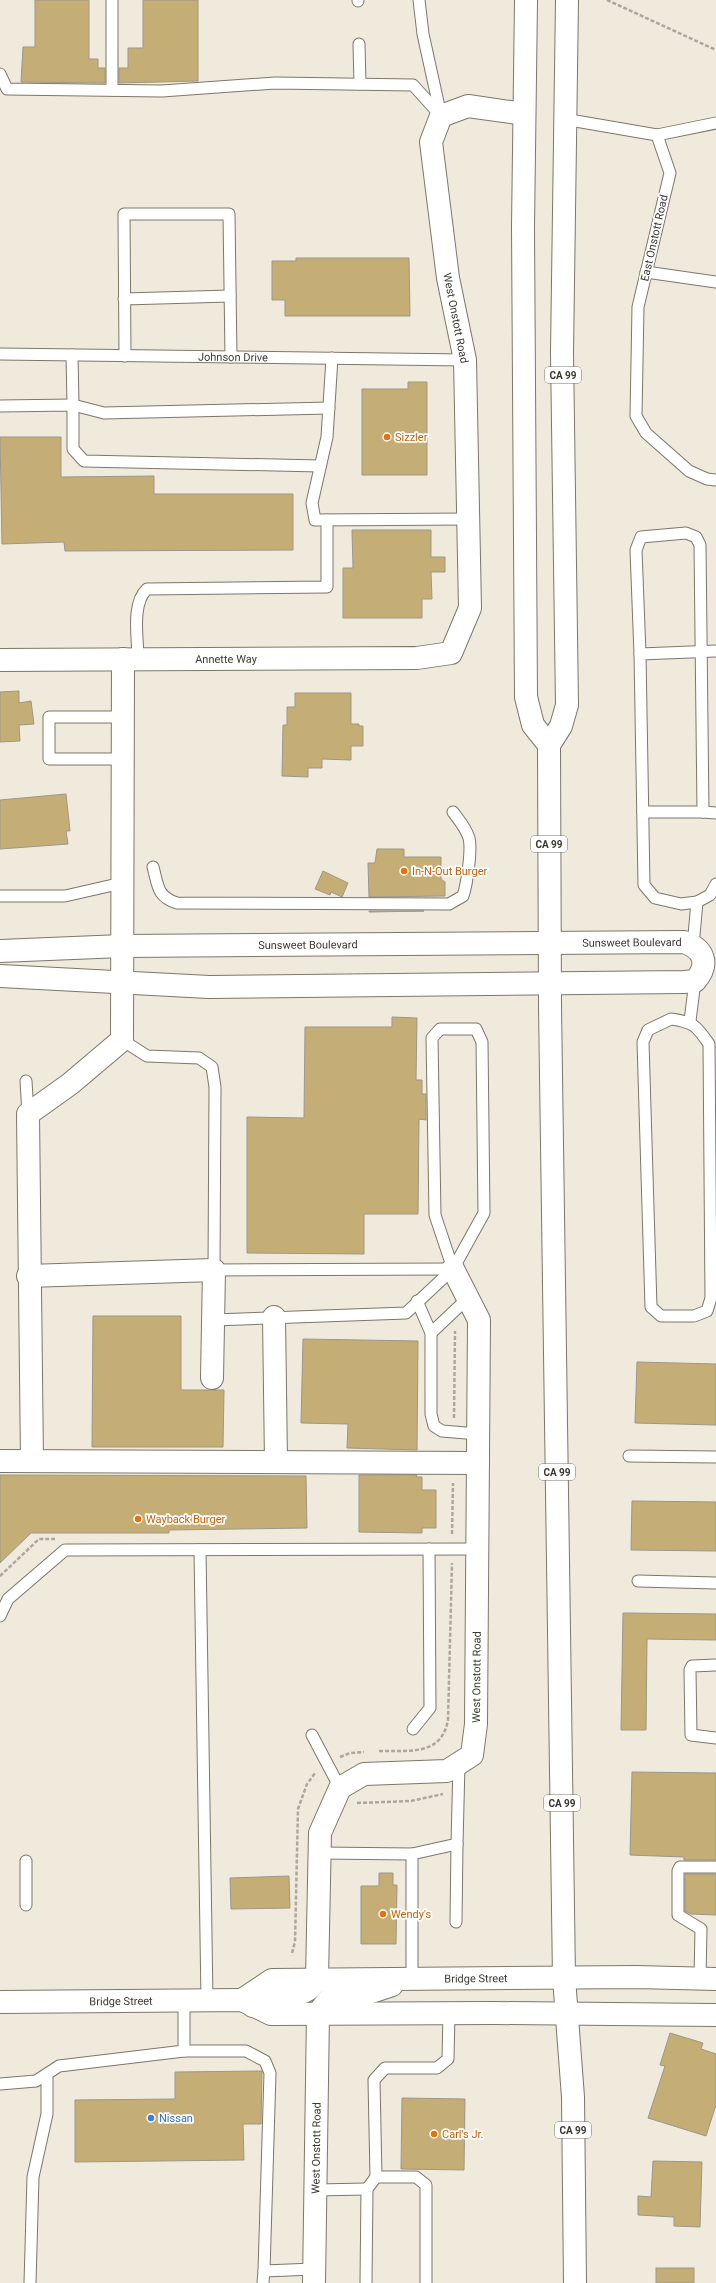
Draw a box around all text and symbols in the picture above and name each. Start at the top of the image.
street label: East Onstott Road [638,194,671,283]
street label: West Onstott Road [440,272,471,364]
street label: Johnson Drive [198,351,268,364]
road number: CA 99 [545,367,581,383]
place label: Sizzler [395,431,428,444]
marker: Sizzler [382,432,392,442]
street label: Annette Way [195,653,258,666]
road number: CA 99 [531,836,567,852]
place label: In-N-Out Burger [412,865,488,878]
marker: In-N-Out Burger [399,866,409,876]
street label: Sunsweet Boulevard [582,936,682,950]
street label: Sunsweet Boulevard [258,938,358,952]
road number: CA 99 [539,1464,575,1480]
place label: Wayback Burger [146,1513,225,1526]
marker: Wayback Burger [133,1514,143,1524]
street label: West Onstott Road [470,1631,484,1723]
road number: CA 99 [544,1795,580,1811]
place label: Wendy's [391,1908,431,1921]
marker: Wendy's [378,1909,388,1919]
street label: Bridge Street [444,1972,508,1986]
street label: Bridge Street [89,1995,153,2008]
street label: West Onstott Road [309,2102,324,2194]
place label: Nissan [159,2112,193,2125]
marker: Nissan [146,2113,156,2123]
road number: CA 99 [555,2122,591,2138]
place label: Carl's Jr. [442,2128,484,2141]
marker: Carl's Jr. [429,2129,439,2139]

